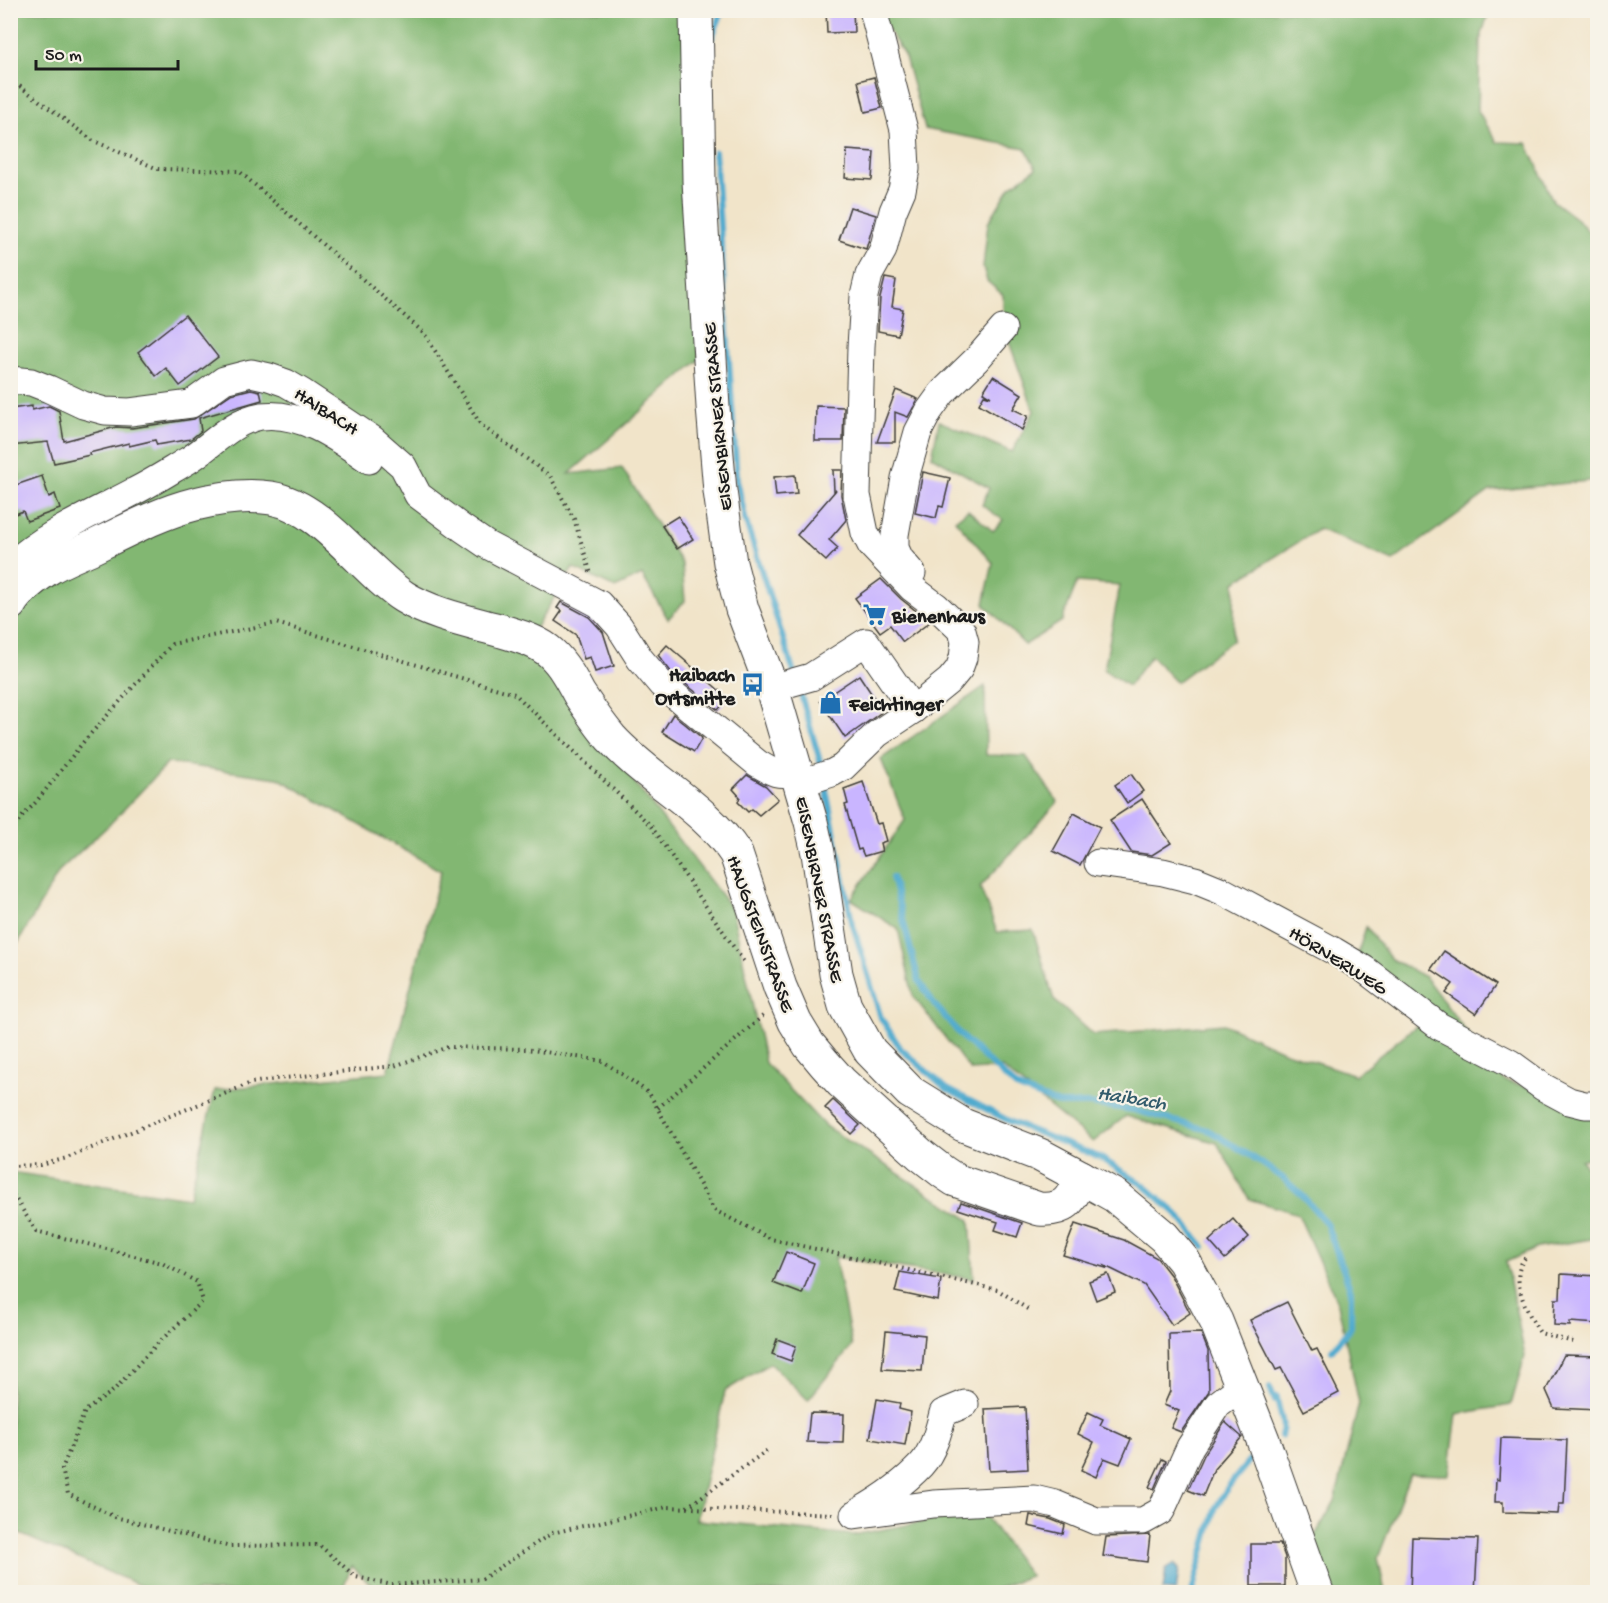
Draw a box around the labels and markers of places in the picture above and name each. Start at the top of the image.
supermarket icon: Bienenhaus [861,602,887,628]
place label: Bienenhaus [891,607,986,630]
place label: Haibach Ortsmitte [655,666,736,712]
bus stop icon: Haibach Ortsmitte [740,672,766,698]
shop icon: Feichtinger [818,690,844,716]
place label: Feichtinger [848,695,944,718]

